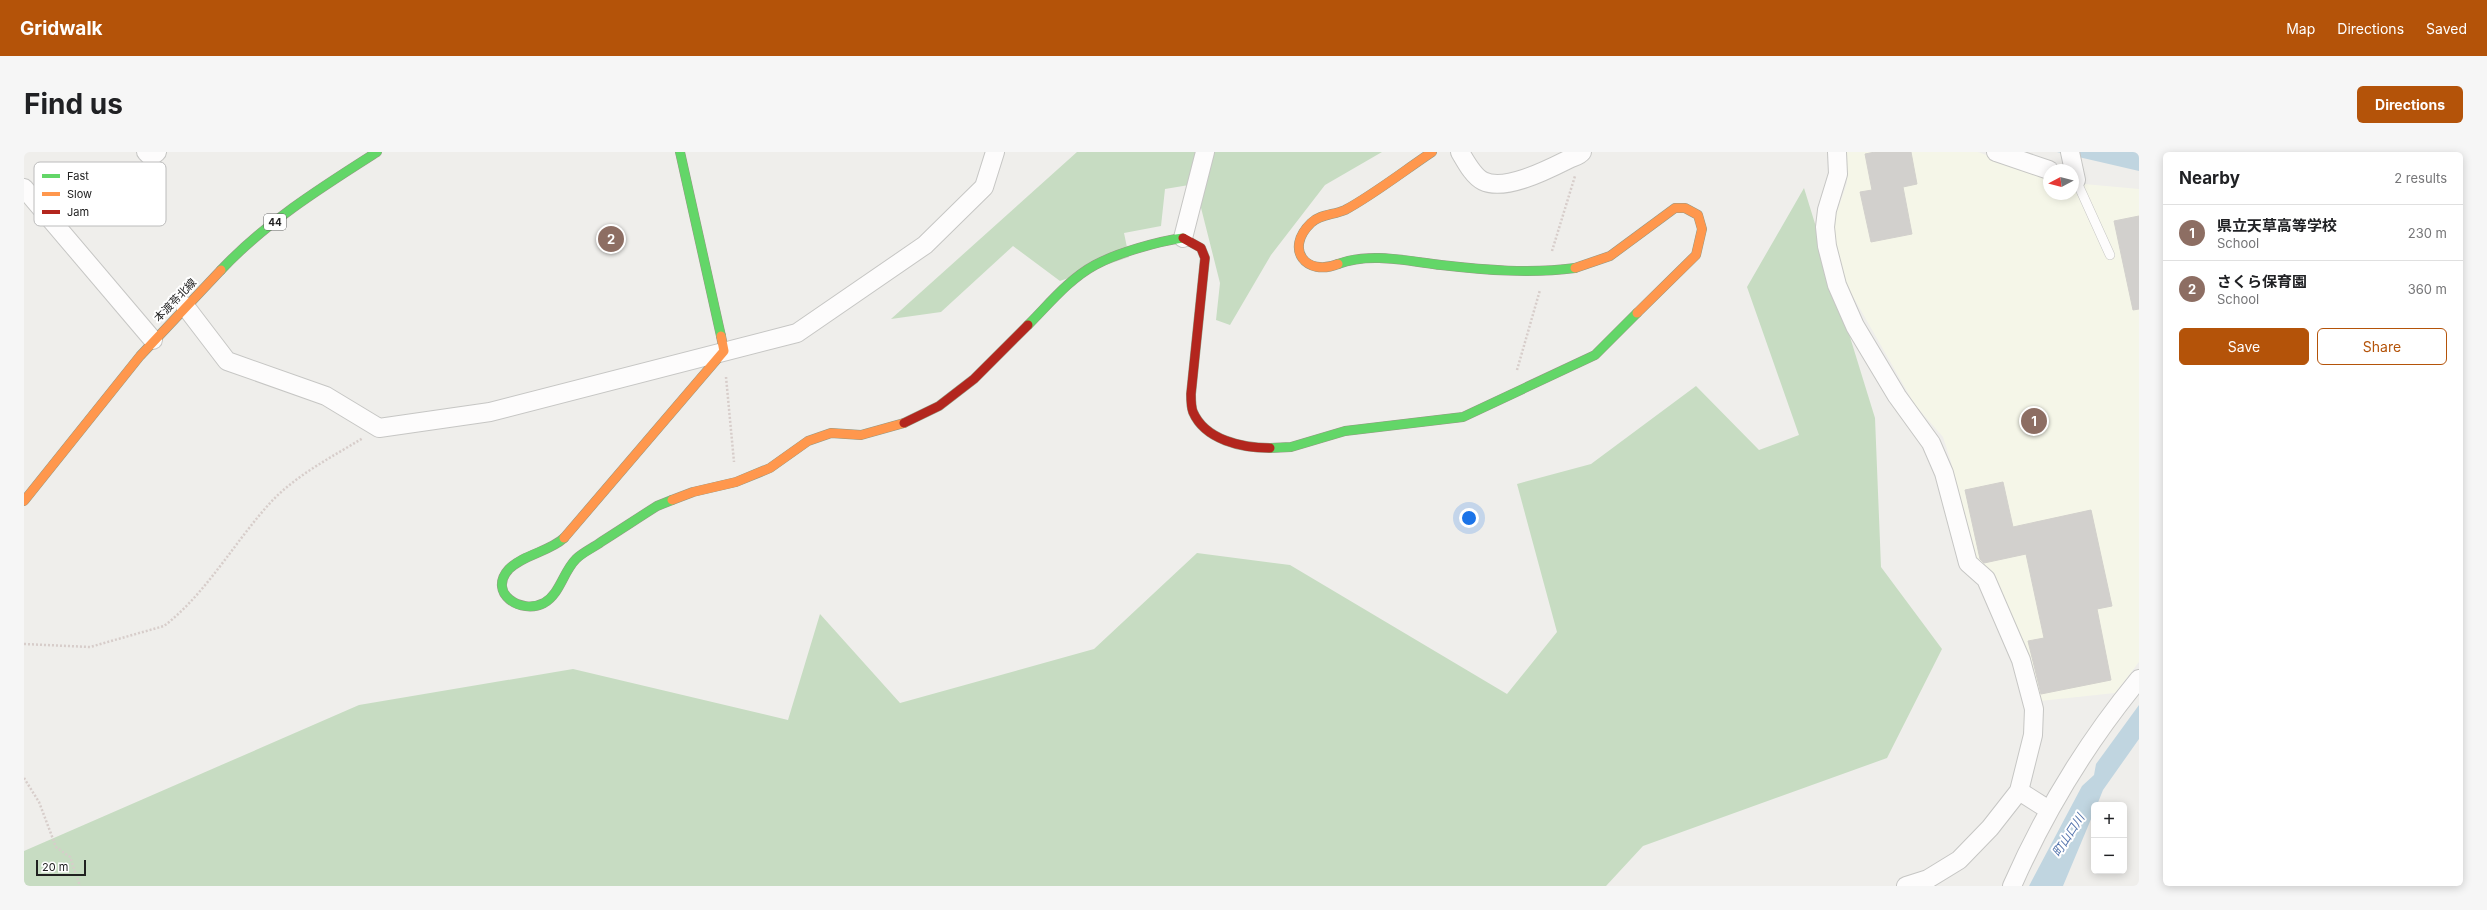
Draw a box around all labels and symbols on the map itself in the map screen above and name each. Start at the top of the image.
legend [34,162,166,226]
north arrow [2043,164,2079,200]
text: Fast [67,169,89,183]
text: Slow [67,187,92,201]
text: Jam [67,205,89,219]
road number: 44 [264,214,286,230]
pin: 2 [598,224,624,254]
street label: 本渡苓北線 [151,275,199,325]
pin: 1 [2021,406,2047,436]
your location [1459,508,1479,528]
water label: 町山口川 [2049,809,2088,859]
scale bar [36,858,86,877]

